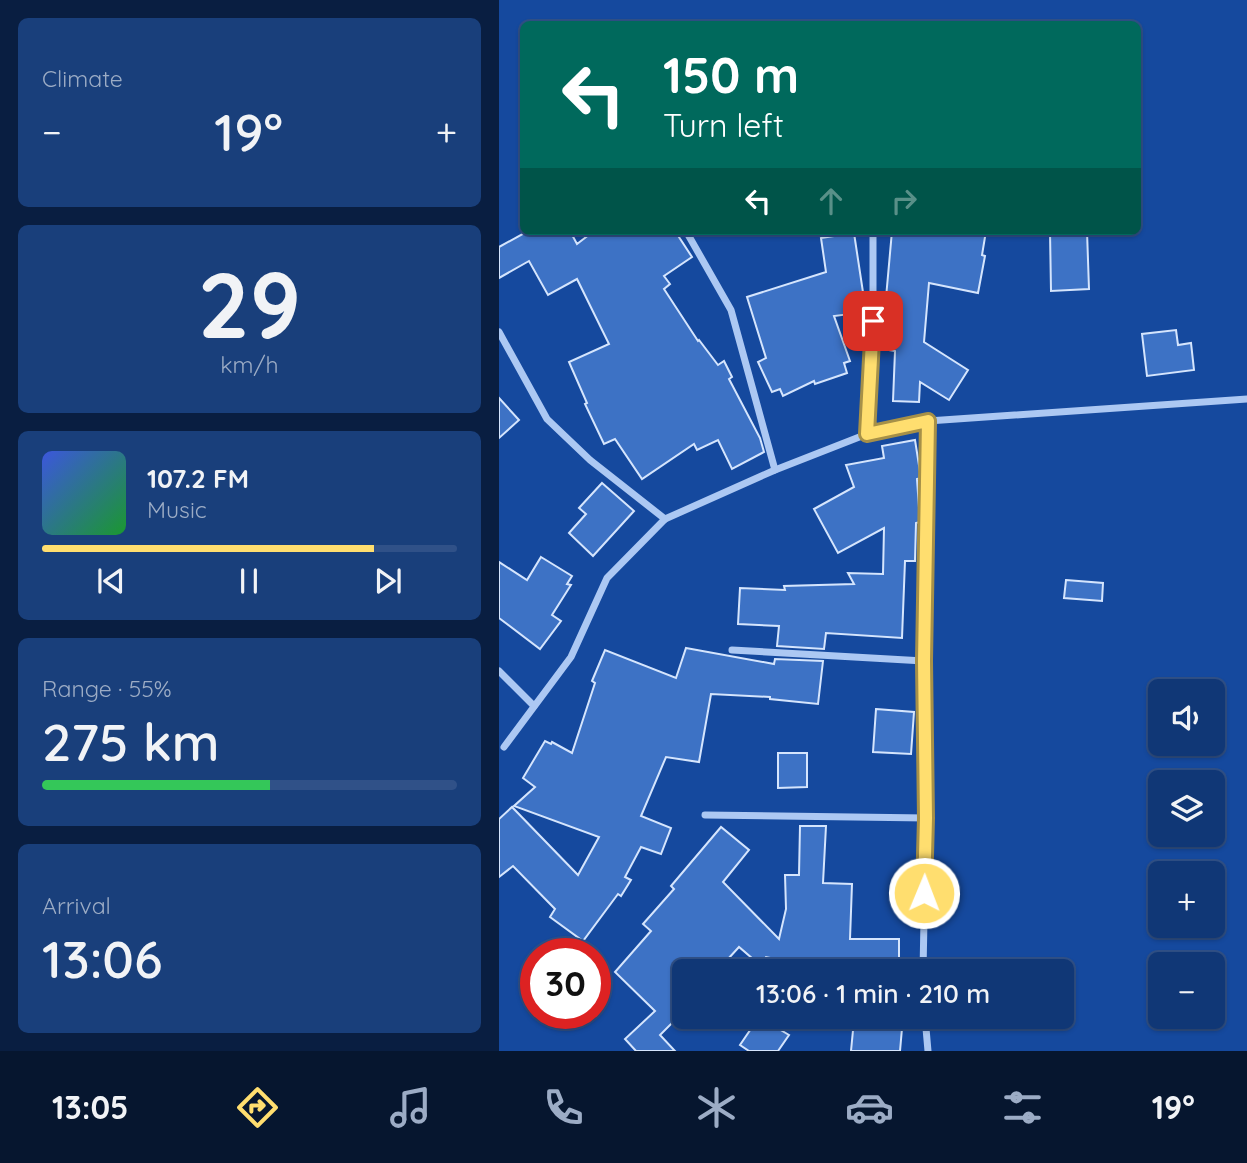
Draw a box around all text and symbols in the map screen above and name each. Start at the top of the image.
text: 150 m [663,44,799,105]
icon: left [548,49,639,140]
text: Climate [42,64,123,93]
text: 19° [214,99,283,164]
text: Turn left [663,105,784,145]
text: − [42,108,62,156]
text: + [436,108,457,156]
icon: left [739,182,777,220]
icon: ahead [812,182,850,220]
icon: right [885,182,923,220]
text: 29 [198,247,301,361]
pin [843,291,903,351]
icon: arrive [854,302,892,340]
text: km/h [220,350,279,379]
text: 107.2 FM [147,462,249,495]
text: Music [147,495,207,524]
icon: previous [92,562,130,600]
icon: pause [230,562,268,600]
icon: next [369,562,407,600]
text: Range · 55% [42,674,172,703]
map controls [1148,679,1225,1029]
button: sound [1148,679,1225,756]
text: 275 km [42,709,220,774]
button: layers [1148,770,1225,847]
position arrow [887,856,961,930]
button: + [1148,861,1225,938]
text: Arrival [42,891,111,920]
text: 13:06 [42,926,162,991]
speed limit sign: 30 [520,938,611,1029]
button: − [1148,952,1225,1029]
text: 13:06 · 1 min · 210 m [756,977,990,1010]
icon: directions [233,1083,282,1132]
icon: music [386,1083,435,1132]
icon: phone [539,1083,588,1132]
icon: climate [692,1083,741,1132]
icon: car [845,1083,894,1132]
icon: filters [998,1083,1047,1132]
text: 13:05 [52,1087,129,1127]
text: 19° [1152,1087,1195,1127]

